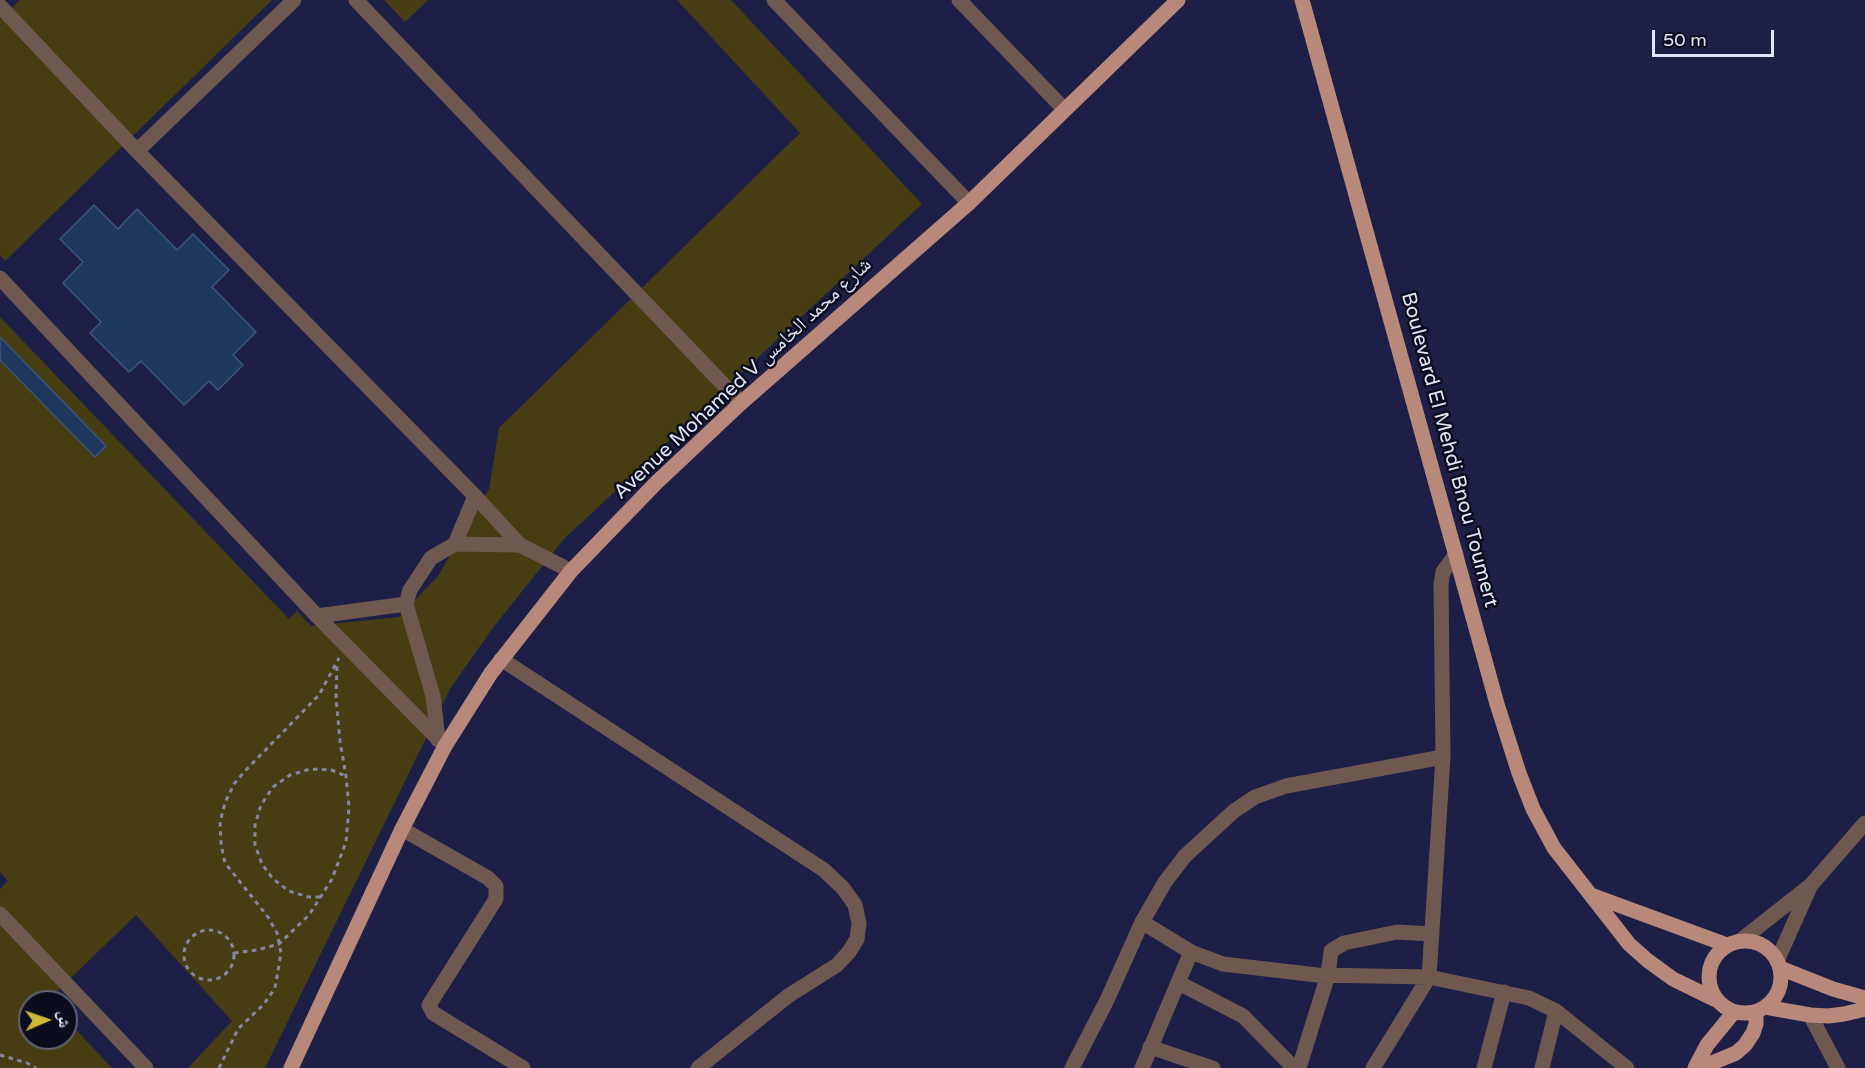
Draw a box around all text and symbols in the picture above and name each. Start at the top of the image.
scale bar [1655,18,1776,56]
text: 50 m [1663,29,1707,51]
street label: Avenue Mohamed V شارع محمد الخامس [609,253,877,505]
street label: Boulevard El Mehdi Bnou Toumert [1395,290,1503,610]
north arrow [18,990,78,1050]
text: ش [54,1011,74,1028]

